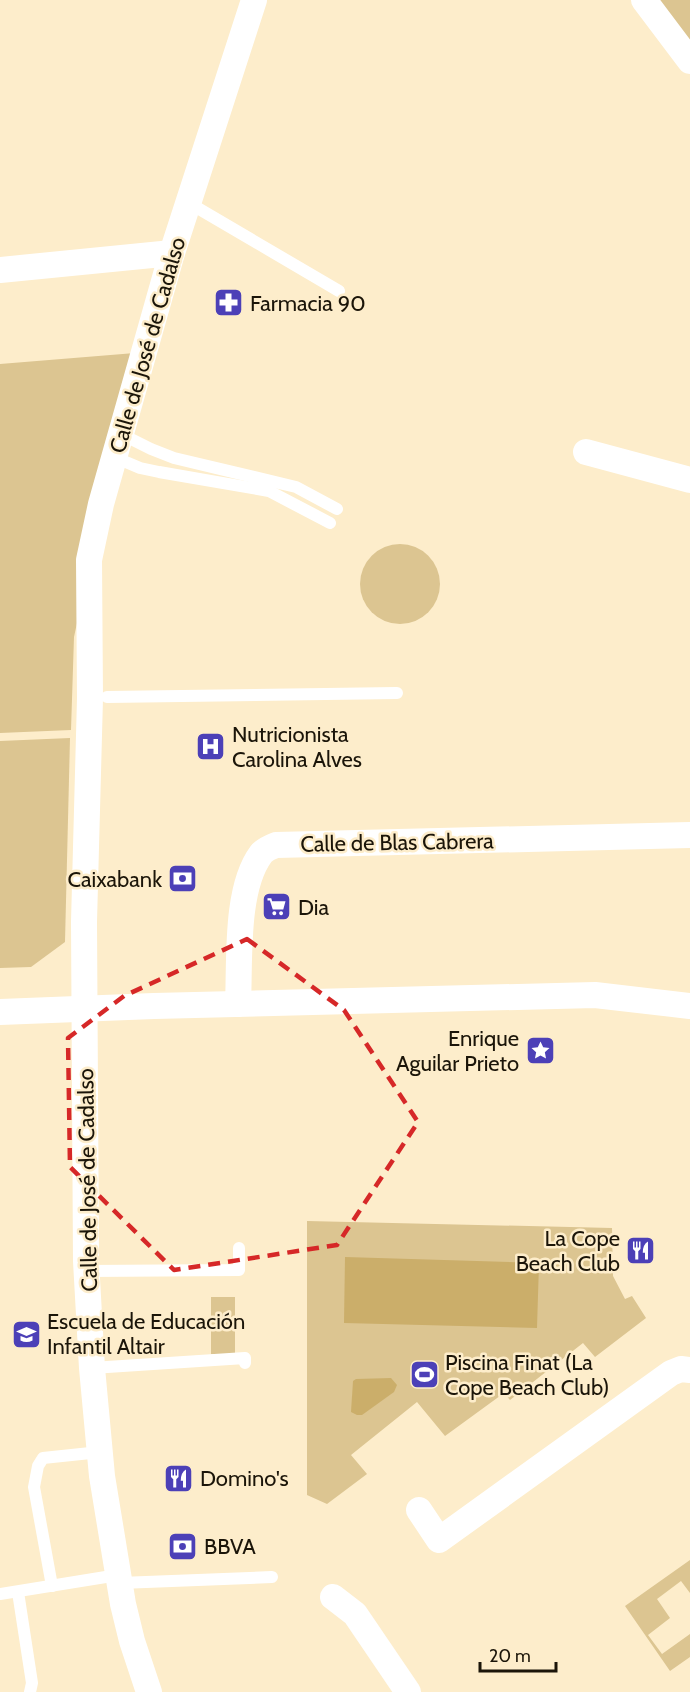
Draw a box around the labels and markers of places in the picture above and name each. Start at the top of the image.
pharmacy icon: Farmacia 90 [213,287,245,319]
place label: Farmacia 90 [250,290,366,317]
place label: Nutricionista Carolina Alves [232,721,362,773]
hospital icon: Nutricionista Carolina Alves [195,731,227,763]
bank icon: Caixabank [167,863,199,895]
place label: Caixabank [67,866,162,893]
supermarket icon: Dia [261,891,293,923]
place label: Dia [298,894,330,921]
place label: Enrique Aguilar Prieto [396,1025,519,1077]
place icon: Enrique Aguilar Prieto [524,1035,556,1067]
place label: La Cope Beach Club [516,1225,620,1277]
restaurant icon: La Cope Beach Club [625,1235,657,1267]
place label: Escuela de Educación Infantil Altair [47,1308,245,1360]
school or university icon: Escuela de Educación Infantil Altair [10,1318,42,1350]
place label: Piscina Finat (La Cope Beach Club) [445,1349,609,1401]
sports icon: Piscina Finat (La Cope Beach Club) [408,1359,440,1391]
restaurant icon: Domino's [163,1462,195,1494]
place label: Domino's [200,1465,289,1492]
bank icon: BBVA [167,1530,199,1562]
place label: BBVA [204,1533,256,1560]

